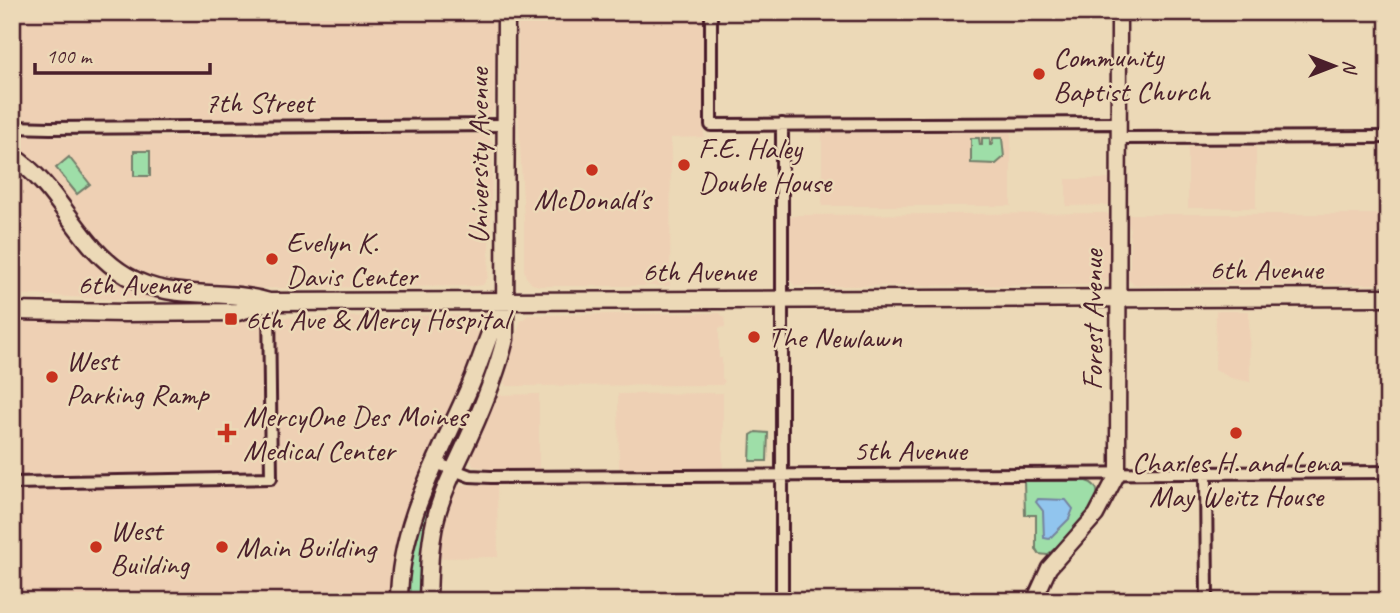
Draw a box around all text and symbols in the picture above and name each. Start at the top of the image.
scale bar [35,32,210,76]
north arrow [1298,32,1368,102]
place label: Community Baptist Church [1053,38,1211,110]
text: 100 m [46,43,93,69]
text: N [1338,60,1362,75]
street label: University Avenue [459,66,497,244]
marker: Community Baptist Church [1031,66,1047,82]
street label: 7th Street [204,83,317,121]
place label: F.E. Haley Double House [698,129,833,201]
marker: F.E. Haley Double House [676,157,692,173]
marker: McDonald's [584,162,600,178]
place label: McDonald's [534,180,653,218]
place label: Evelyn K. Davis Center [286,223,419,295]
street label: Forest Avenue [1073,247,1111,390]
street label: 6th Avenue [1209,250,1325,288]
marker: Evelyn K. Davis Center [264,251,280,267]
street label: 6th Avenue [642,252,758,290]
street label: 6th Avenue [77,265,193,303]
place label: 6th Ave & Mercy Hospital [245,300,513,338]
marker: 6th Ave & Mercy Hospital [223,311,239,327]
place label: The Newlawn [768,318,902,356]
marker: The Newlawn [746,329,762,345]
place label: West Parking Ramp [66,341,210,413]
marker: West Parking Ramp [44,369,60,385]
place label: MercyOne Des Moines Medical Center [243,397,470,469]
marker: MercyOne Des Moines Medical Center [217,423,237,443]
marker: Charles H. and Lena May Weitz House [1228,425,1244,441]
street label: 5th Avenue [853,431,969,469]
place label: Charles H. and Lena May Weitz House [1132,443,1343,515]
place label: West Building [110,511,190,583]
place label: Main Building [236,528,378,566]
marker: West Building [88,539,104,555]
marker: Main Building [214,539,230,555]

